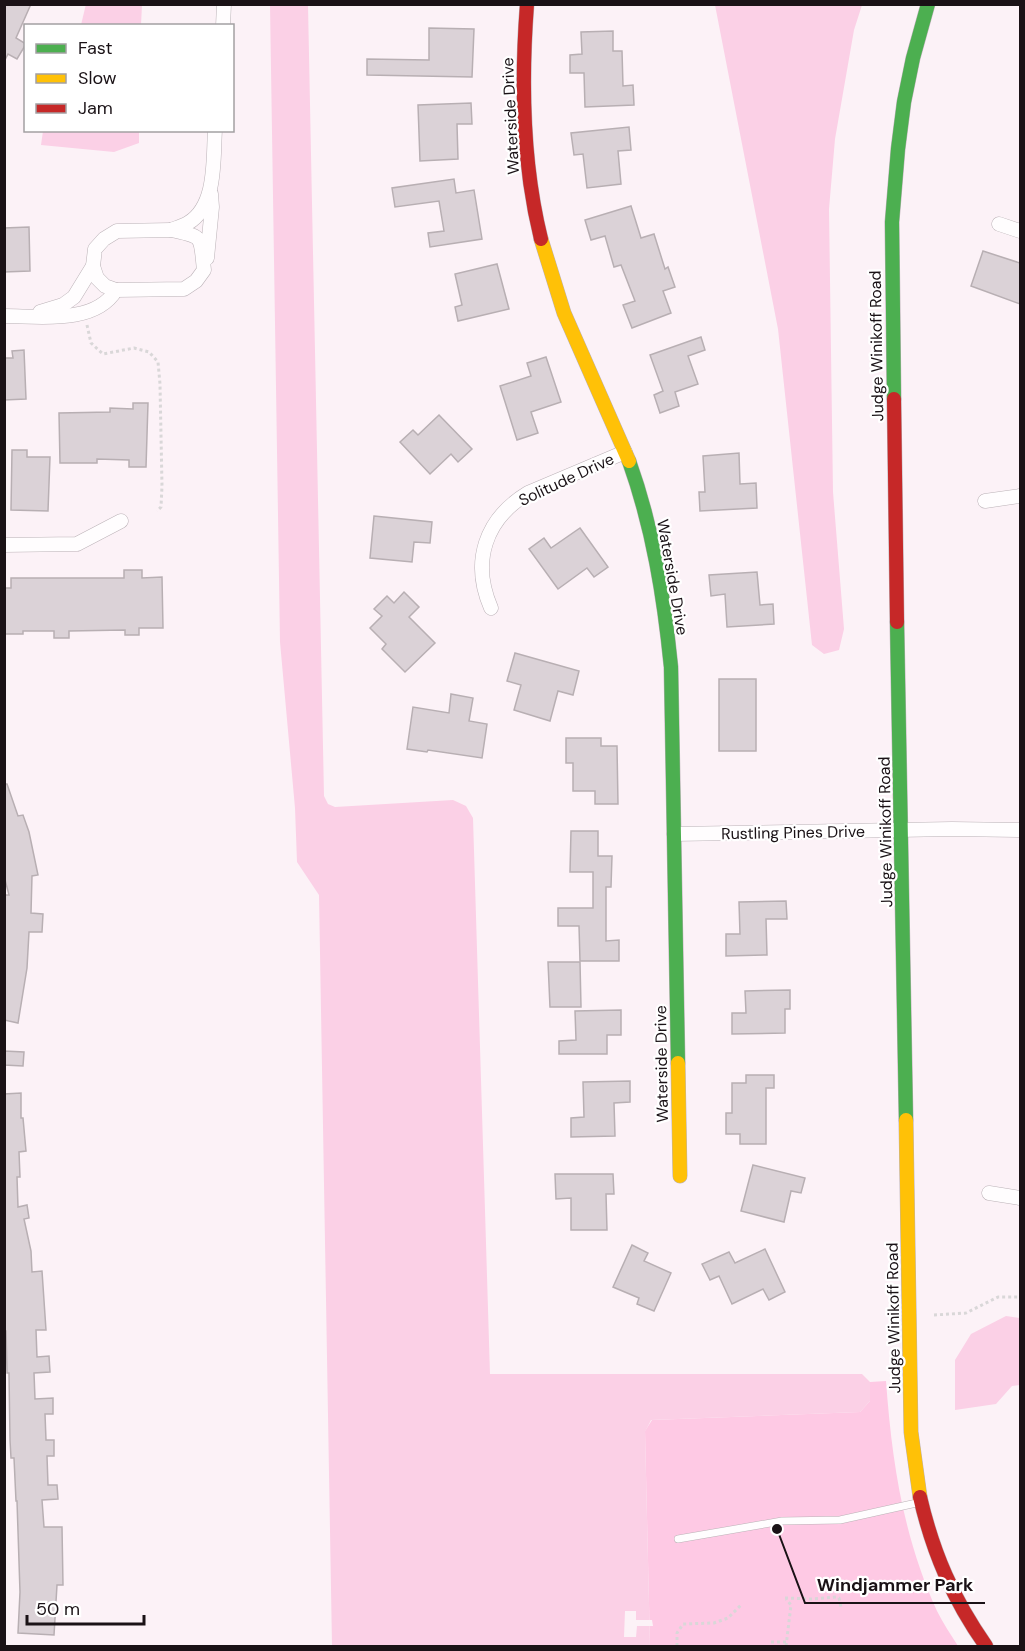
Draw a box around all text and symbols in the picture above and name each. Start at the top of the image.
legend [24,24,234,132]
text: Fast [78,36,113,60]
street label: Waterside Drive [497,57,524,175]
text: Slow [78,66,117,90]
text: Jam [78,96,113,120]
street label: Judge Winikoff Road [865,270,888,422]
street label: Solitude Drive [515,448,617,511]
street label: Waterside Drive [652,517,693,637]
street label: Judge Winikoff Road [874,756,897,908]
street label: Rustling Pines Drive [721,821,865,844]
street label: Waterside Drive [650,1005,673,1123]
street label: Judge Winikoff Road [882,1242,905,1394]
callout: Windjammer Park [805,1567,985,1603]
text: Windjammer Park [817,1573,974,1597]
scale bar [27,1588,144,1626]
text: 50 m [36,1597,80,1621]

